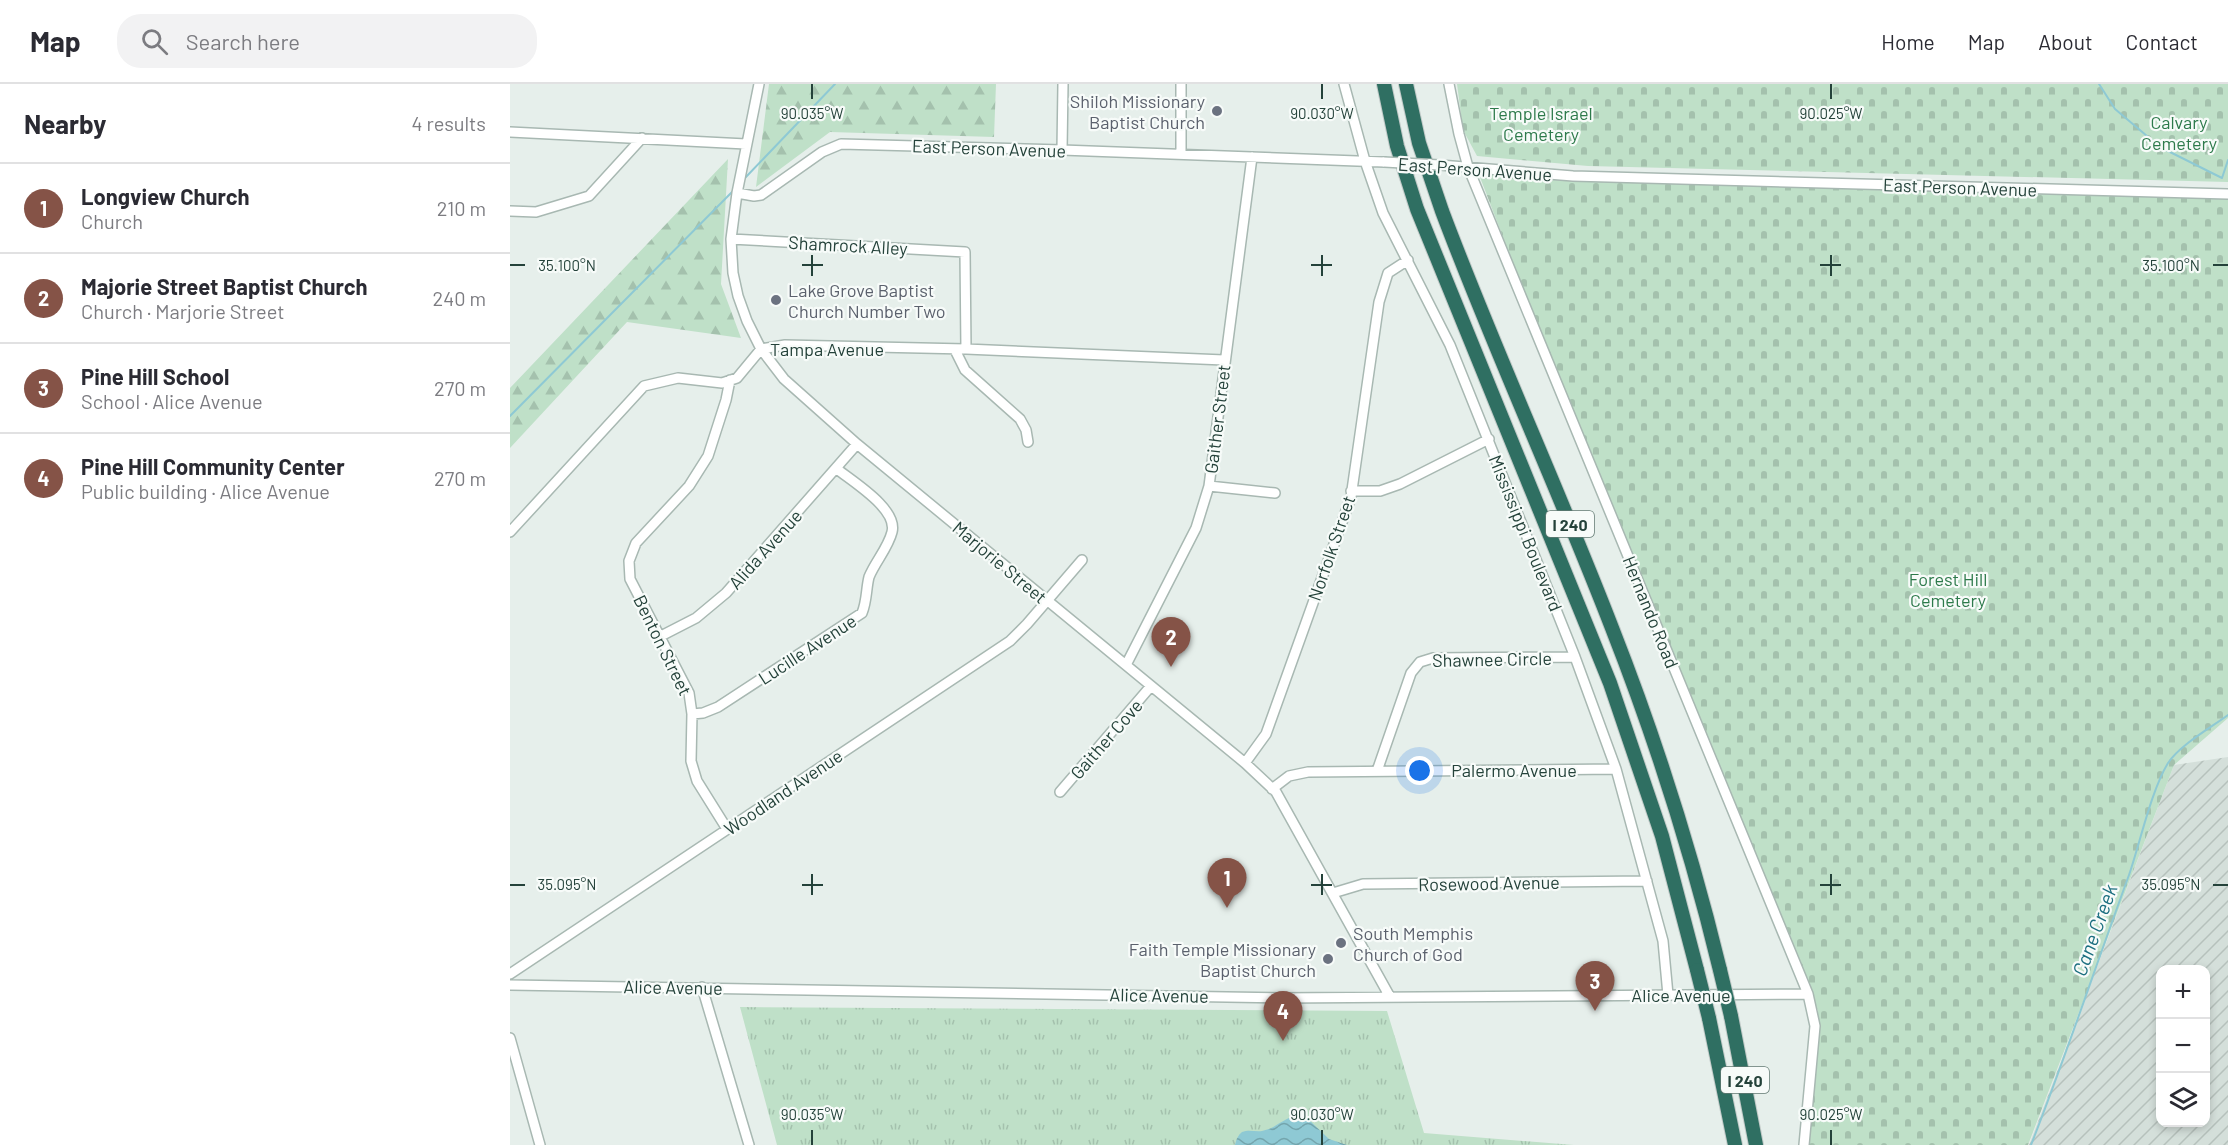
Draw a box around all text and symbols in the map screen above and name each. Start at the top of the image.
search box [117,14,537,68]
text: Map [30,24,81,58]
icon: search [138,25,171,58]
text: Search here [186,28,300,54]
text: Home [1881,29,1935,54]
text: Map [1968,29,2005,54]
text: About [2038,29,2093,54]
text: Contact [2126,29,2198,54]
place label: Shiloh Missionary Baptist Church [1070,90,1205,133]
park label: Temple Israel Cemetery [1489,102,1593,145]
text: 90.035°W [781,104,843,122]
marker: Shiloh Missionary Baptist Church [1210,104,1224,118]
text: 90.030°W [1290,104,1354,122]
text: 90.025°W [1799,104,1863,122]
text: Nearby [24,108,106,139]
text: 4 results [411,111,486,135]
park label: Calvary Cemetery [2141,111,2217,154]
street label: East Person Avenue [912,134,1066,162]
street label: East Person Avenue [1397,153,1553,185]
street label: East Person Avenue [1883,173,2037,201]
text: Longview Church [81,183,250,209]
text: 1 [40,196,47,220]
text: 210 m [437,196,486,220]
text: Church [81,209,143,233]
street label: Shamrock Alley [788,231,908,259]
text: 35.100°N [538,256,596,274]
text: 35.100°N [2142,256,2200,274]
text: Majorie Street Baptist Church [81,273,368,299]
place label: Lake Grove Baptist Church Number Two [788,279,946,322]
text: 2 [38,286,49,310]
text: 240 m [432,286,486,310]
marker: Lake Grove Baptist Church Number Two [769,293,783,307]
text: Church · Marjorie Street [81,299,284,323]
street label: Tampa Avenue [770,338,884,360]
text: Pine Hill School [81,363,229,389]
street label: Gaither Street [1199,363,1235,475]
text: 3 [38,376,49,400]
text: 270 m [434,376,486,400]
text: School · Alice Avenue [81,389,263,413]
street label: Mississippi Boulevard [1485,452,1567,614]
text: Pine Hill Community Center [81,453,345,479]
text: 4 [37,466,50,490]
text: 270 m [434,466,486,490]
text: Public building · Alice Avenue [81,479,330,503]
street label: Norfolk Street [1303,492,1359,604]
street label: Alida Avenue [724,505,806,593]
road number: I 240 [1546,511,1594,537]
street label: Marjorie Street [948,516,1052,608]
street label: Hernando Road [1618,553,1684,671]
park label: Forest Hill Cemetery [1909,568,1987,611]
street label: Benton Street [629,591,697,699]
street label: Lucille Avenue [754,609,860,689]
pin: 2 [1152,618,1190,667]
street label: Shawnee Circle [1432,647,1552,671]
street label: Gaither Cove [1065,695,1147,783]
street label: Woodland Avenue [720,744,846,840]
your location [1405,756,1434,785]
street label: Palermo Avenue [1451,759,1577,781]
pin: 1 [1208,858,1246,908]
street label: Rosewood Avenue [1418,871,1560,895]
text: 35.095°N [538,875,596,893]
text: 35.095°N [2142,875,2200,893]
water label: Cane Creek [2066,881,2122,979]
place label: South Memphis Church of God [1353,922,1473,965]
marker: South Memphis Church of God [1334,936,1348,950]
place label: Faith Temple Missionary Baptist Church [1129,938,1316,981]
marker: Faith Temple Missionary Baptist Church [1321,952,1335,966]
pin: 3 [1576,962,1614,1011]
map controls [2156,965,2210,1127]
button: + [2156,965,2210,1019]
street label: Alice Avenue [623,975,723,999]
street label: Alice Avenue [1109,983,1209,1007]
street label: Alice Avenue [1631,984,1731,1006]
pin: 4 [1264,992,1302,1041]
button: − [2156,1019,2210,1073]
road number: I 240 [1721,1067,1769,1093]
button: layers [2156,1073,2210,1127]
text: 90.035°W [781,1105,843,1123]
text: 90.030°W [1290,1105,1354,1123]
text: 90.025°W [1799,1105,1863,1123]

